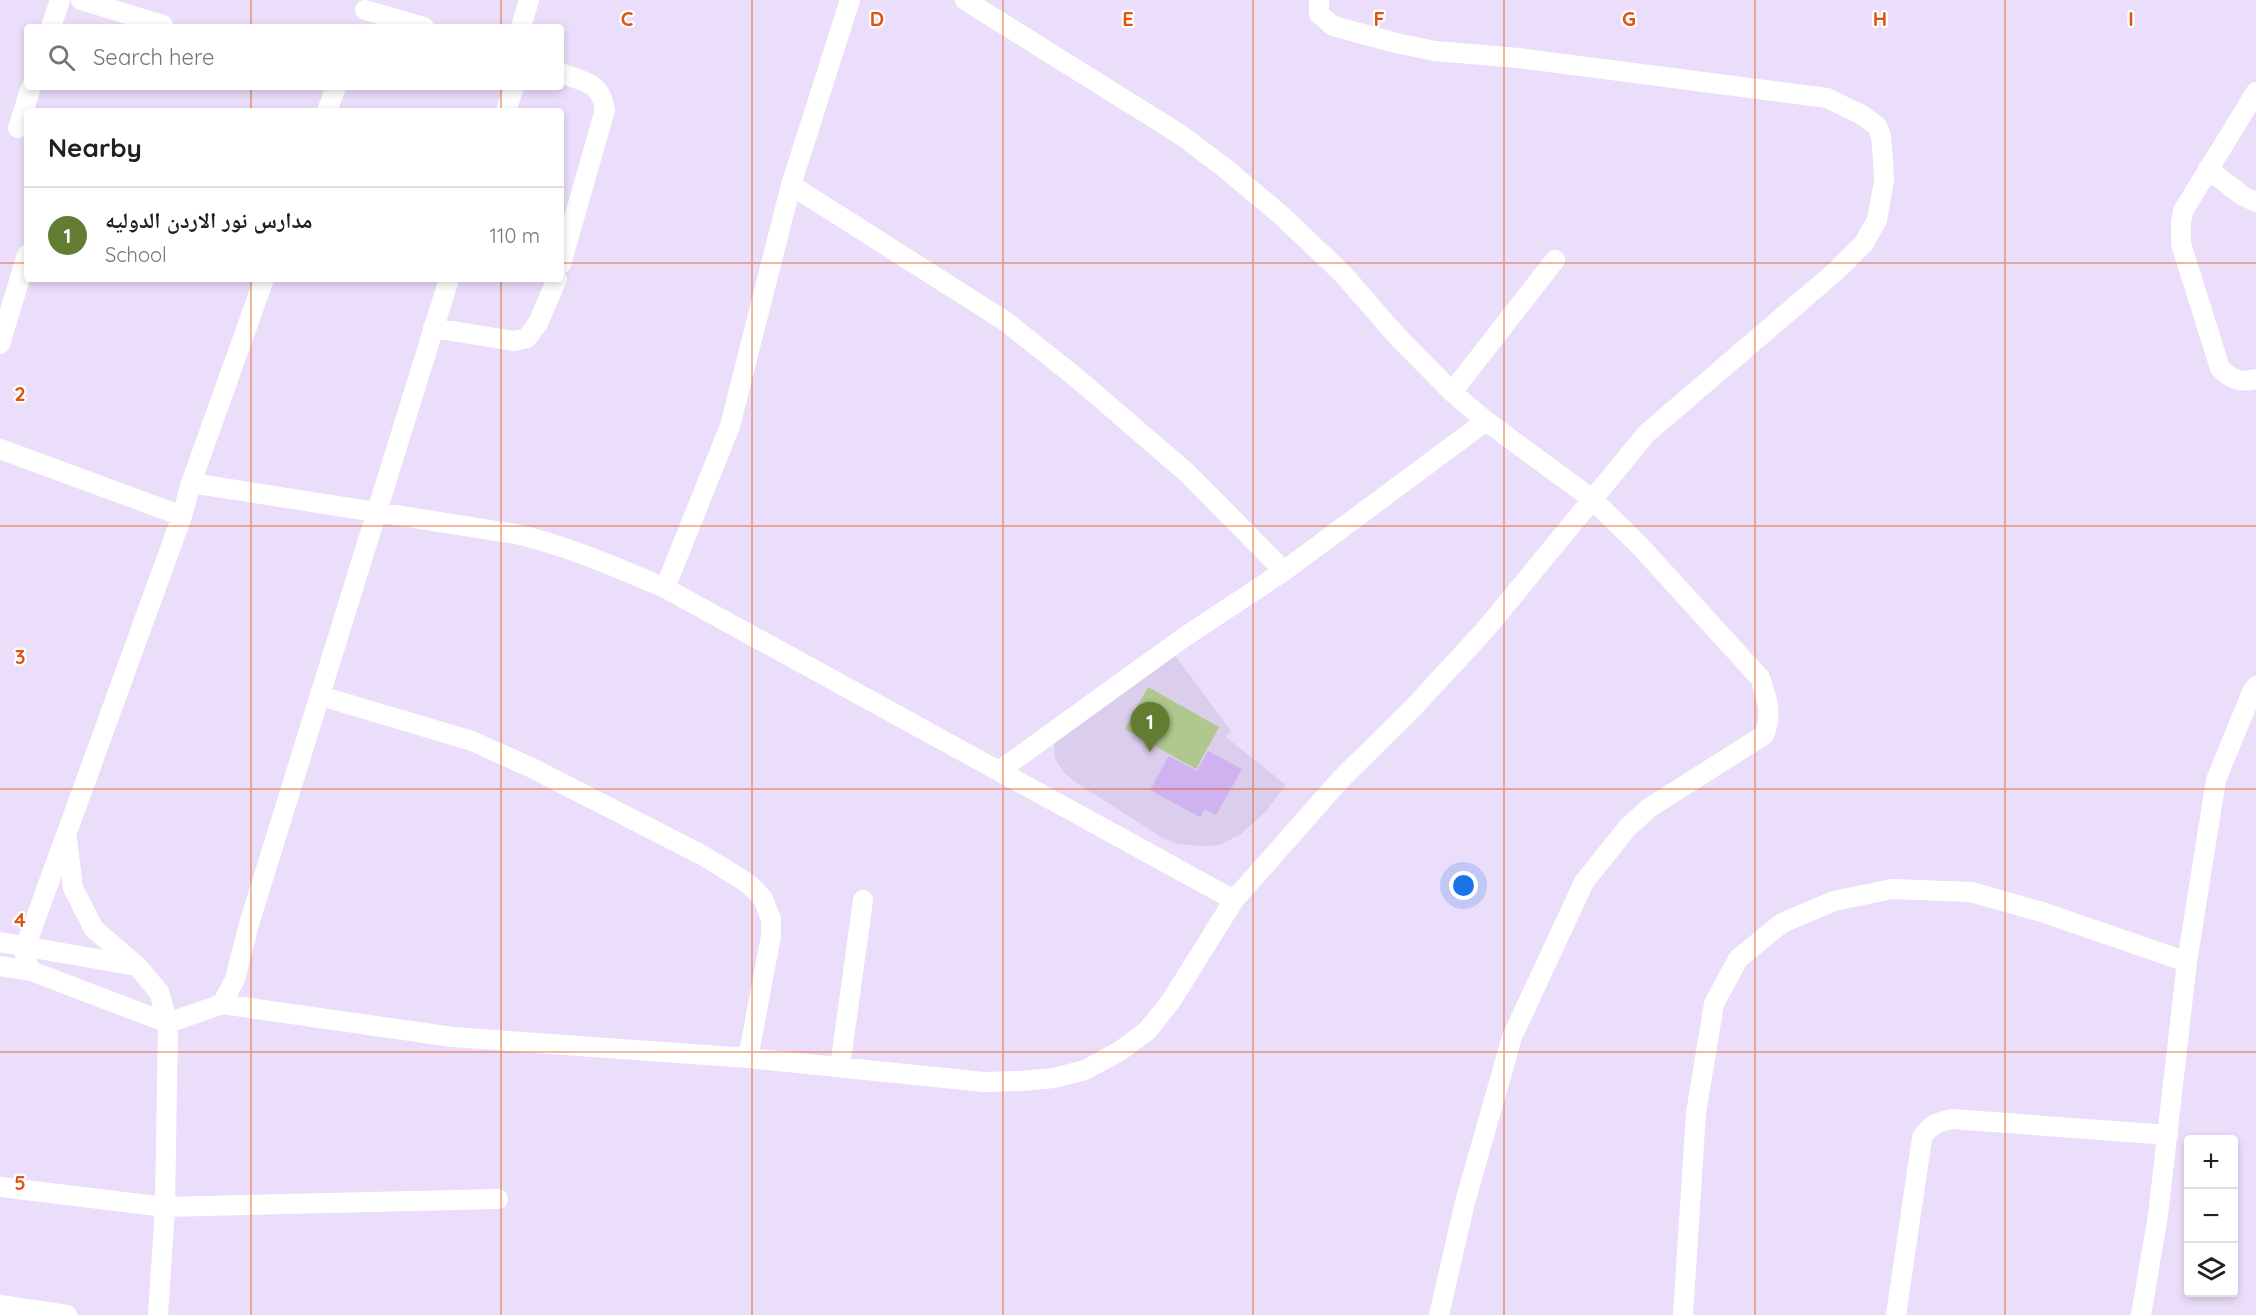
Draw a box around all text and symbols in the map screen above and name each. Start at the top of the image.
text: C [621,6,634,31]
text: D [870,6,884,31]
text: E [1122,6,1134,31]
text: F [1373,6,1385,31]
text: G [1622,6,1636,31]
text: H [1873,6,1887,31]
text: I [2128,6,2134,31]
search box [24,24,564,90]
icon: search [45,41,78,74]
text: Search here [93,43,214,71]
text: Nearby [48,131,142,164]
text: مدارس نور الاردن الدوليه [105,206,313,234]
text: 1 [64,223,71,248]
text: 110 m [490,223,540,248]
text: School [105,242,167,267]
text: 2 [14,381,26,406]
text: 3 [15,644,25,669]
pin: 1 [1130,702,1170,752]
your location [1449,871,1478,900]
text: 4 [14,907,26,932]
map controls [2184,1135,2238,1297]
button: + [2184,1135,2238,1189]
text: 5 [14,1170,26,1195]
button: − [2184,1189,2238,1243]
button: layers [2184,1243,2238,1297]

